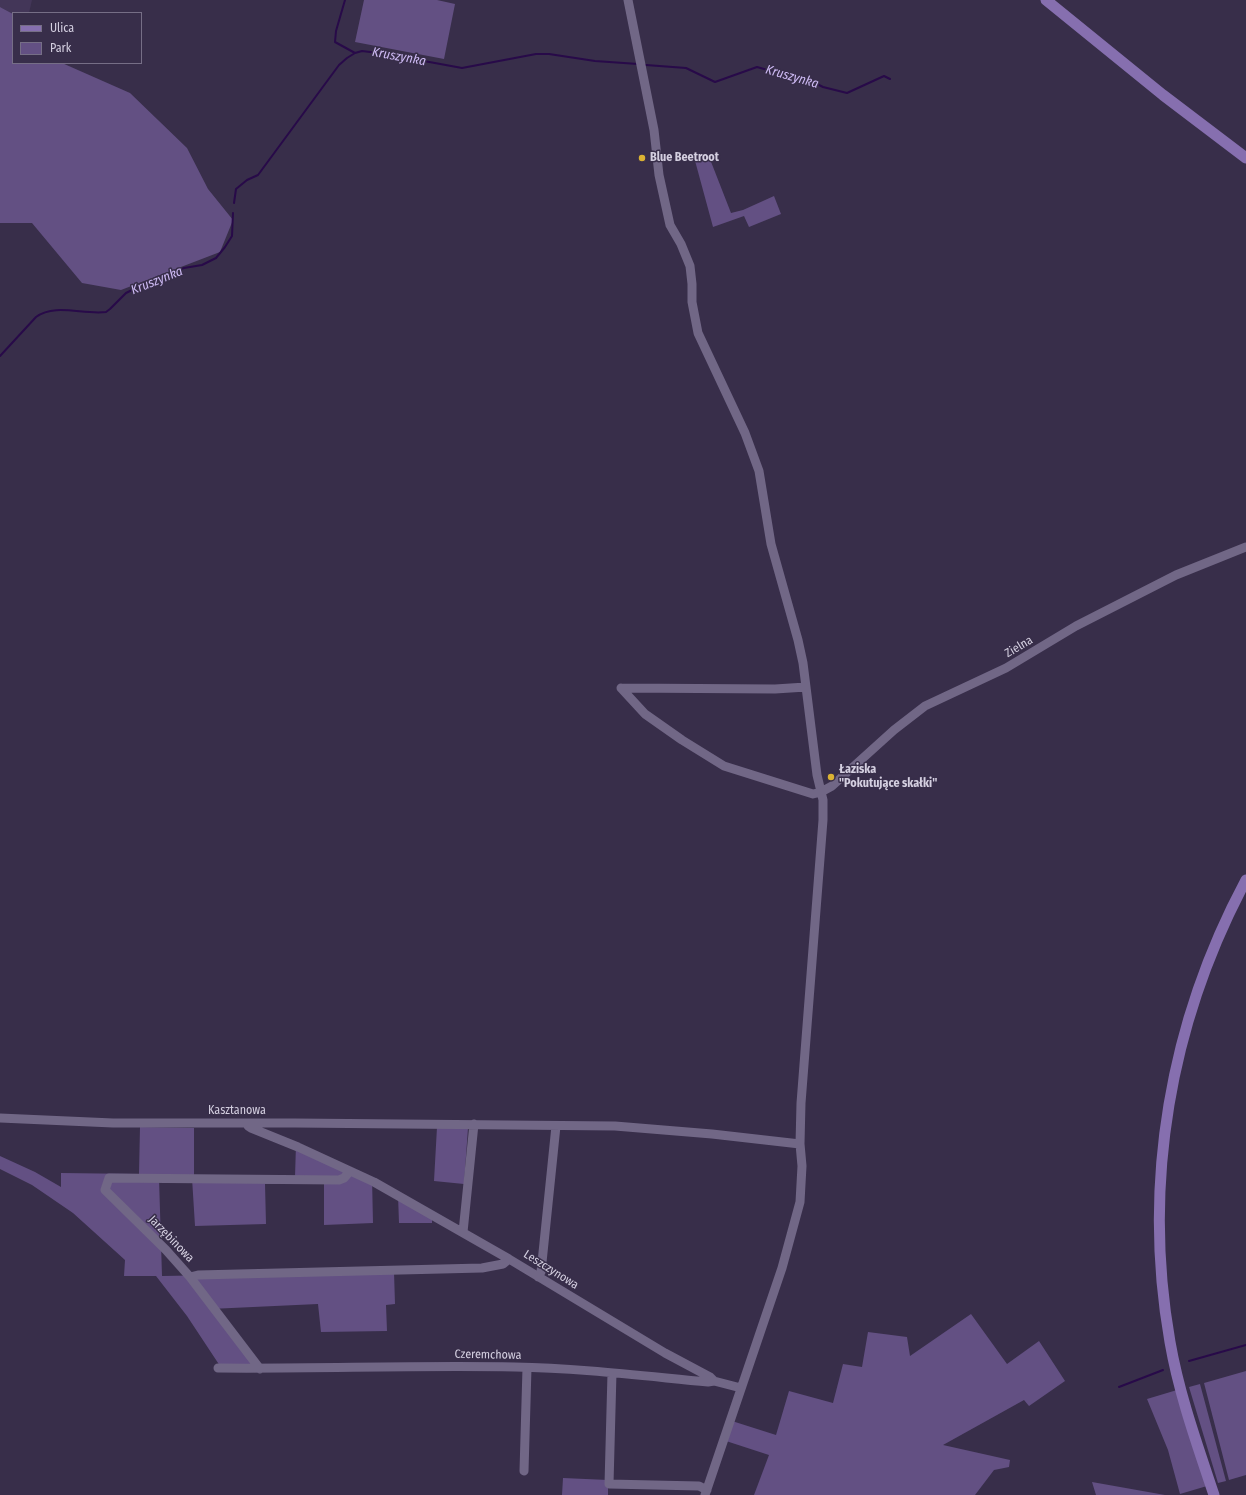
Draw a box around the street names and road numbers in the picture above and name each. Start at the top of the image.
street label: Zielna [1002,633,1036,661]
street label: Kasztanowa [208,1104,266,1118]
street label: Jarzębinowa [145,1213,197,1265]
street label: Leszczynowa [521,1247,581,1293]
street label: Czeremchowa [454,1347,522,1363]

